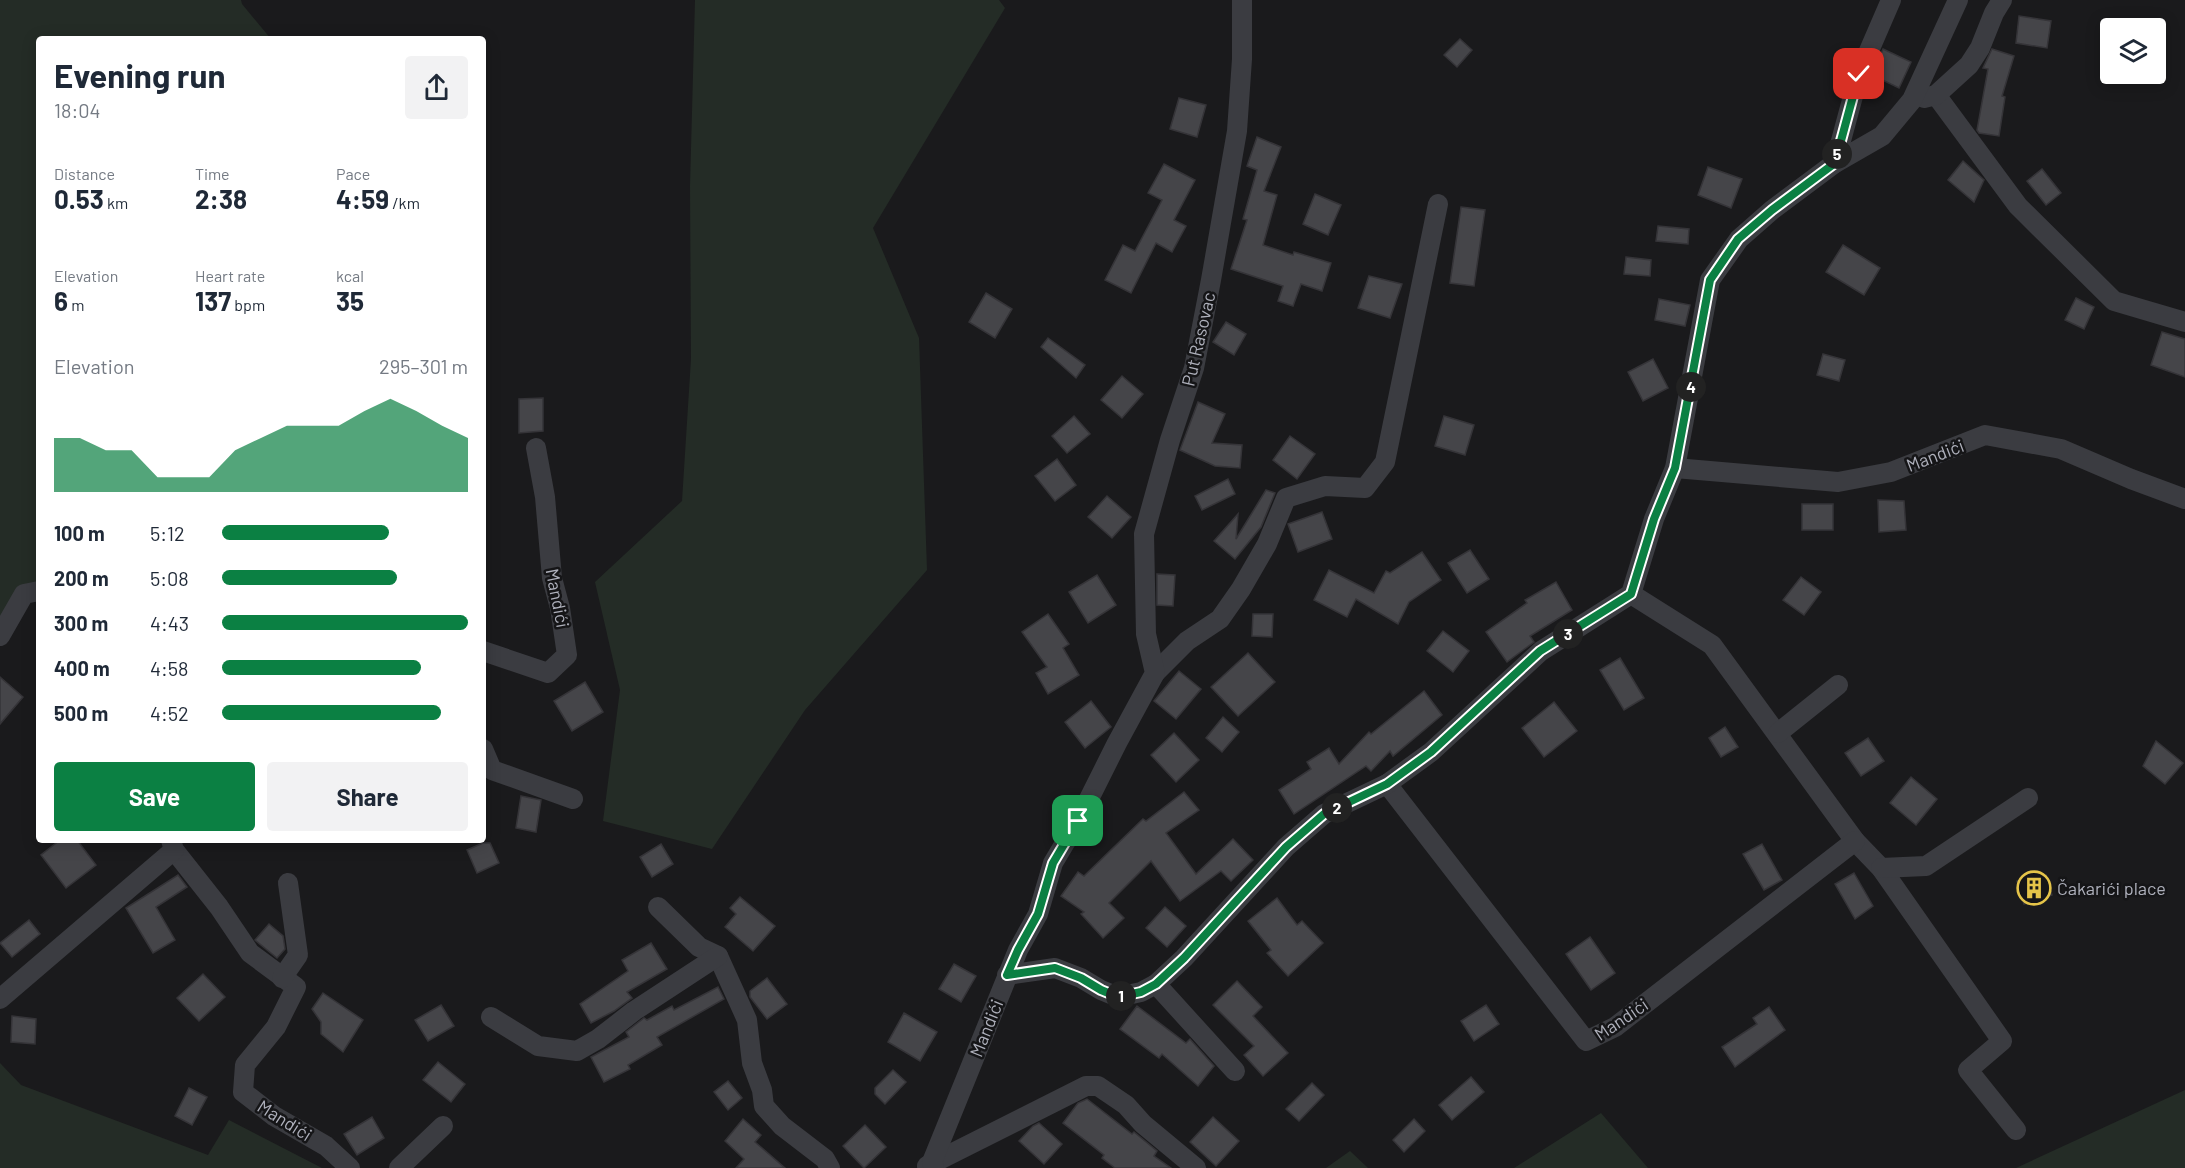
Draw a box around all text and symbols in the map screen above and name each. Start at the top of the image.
map controls [2100,18,2166,84]
button: layers [2100,18,2166,84]
pin [1833,48,1884,99]
text: Evening run [54,55,226,95]
button: share [405,56,468,119]
icon: check [1842,57,1875,90]
text: 18:04 [54,98,101,122]
pin: 5 [1822,139,1852,169]
text: 5 [1833,144,1841,163]
text: Distance [54,164,115,183]
text: Time [195,164,230,183]
text: Pace [336,164,370,183]
text: 0.53 [54,183,104,214]
text: 2:38 [195,183,247,214]
text: 4:59 [336,183,389,214]
text: km [104,193,128,212]
text: /km [389,193,420,212]
text: Elevation [54,266,118,285]
text: Heart rate [195,266,265,285]
text: kcal [336,266,364,285]
text: 6 [54,285,68,316]
text: 137 [195,285,231,316]
text: 35 [336,285,364,316]
street label: Put Rasovac [1177,290,1219,388]
text: m [68,295,84,314]
text: bpm [231,295,265,314]
text: Elevation [54,354,135,378]
text: 295–301 m [379,354,468,378]
pin: 4 [1676,372,1706,402]
text: 4 [1686,377,1696,396]
street label: Mandići [1903,434,1967,476]
text: 100 m [54,521,105,545]
text: 5:12 [150,521,185,545]
text: 200 m [54,566,109,590]
text: 5:08 [150,566,189,590]
street label: Mandići [541,566,575,630]
text: 300 m [54,611,108,635]
text: 4:43 [150,611,189,635]
pin: 3 [1553,619,1583,649]
text: 3 [1564,624,1572,643]
text: 400 m [54,656,110,680]
text: 4:58 [150,656,189,680]
text: 500 m [54,701,108,725]
text: 4:52 [150,701,189,725]
button: Save [54,762,255,831]
button: Share [267,762,468,831]
pin: 2 [1322,793,1352,823]
pin [1052,795,1103,846]
text: 2 [1333,798,1341,817]
icon: arrive [1061,804,1094,837]
building icon: Čakarići place [2016,870,2052,906]
place label: Čakarići place [2057,877,2166,899]
pin: 1 [1106,981,1136,1011]
text: 1 [1118,986,1124,1005]
street label: Mandići [1590,993,1652,1045]
street label: Mandići [965,996,1007,1060]
street label: Mandići [254,1095,316,1145]

